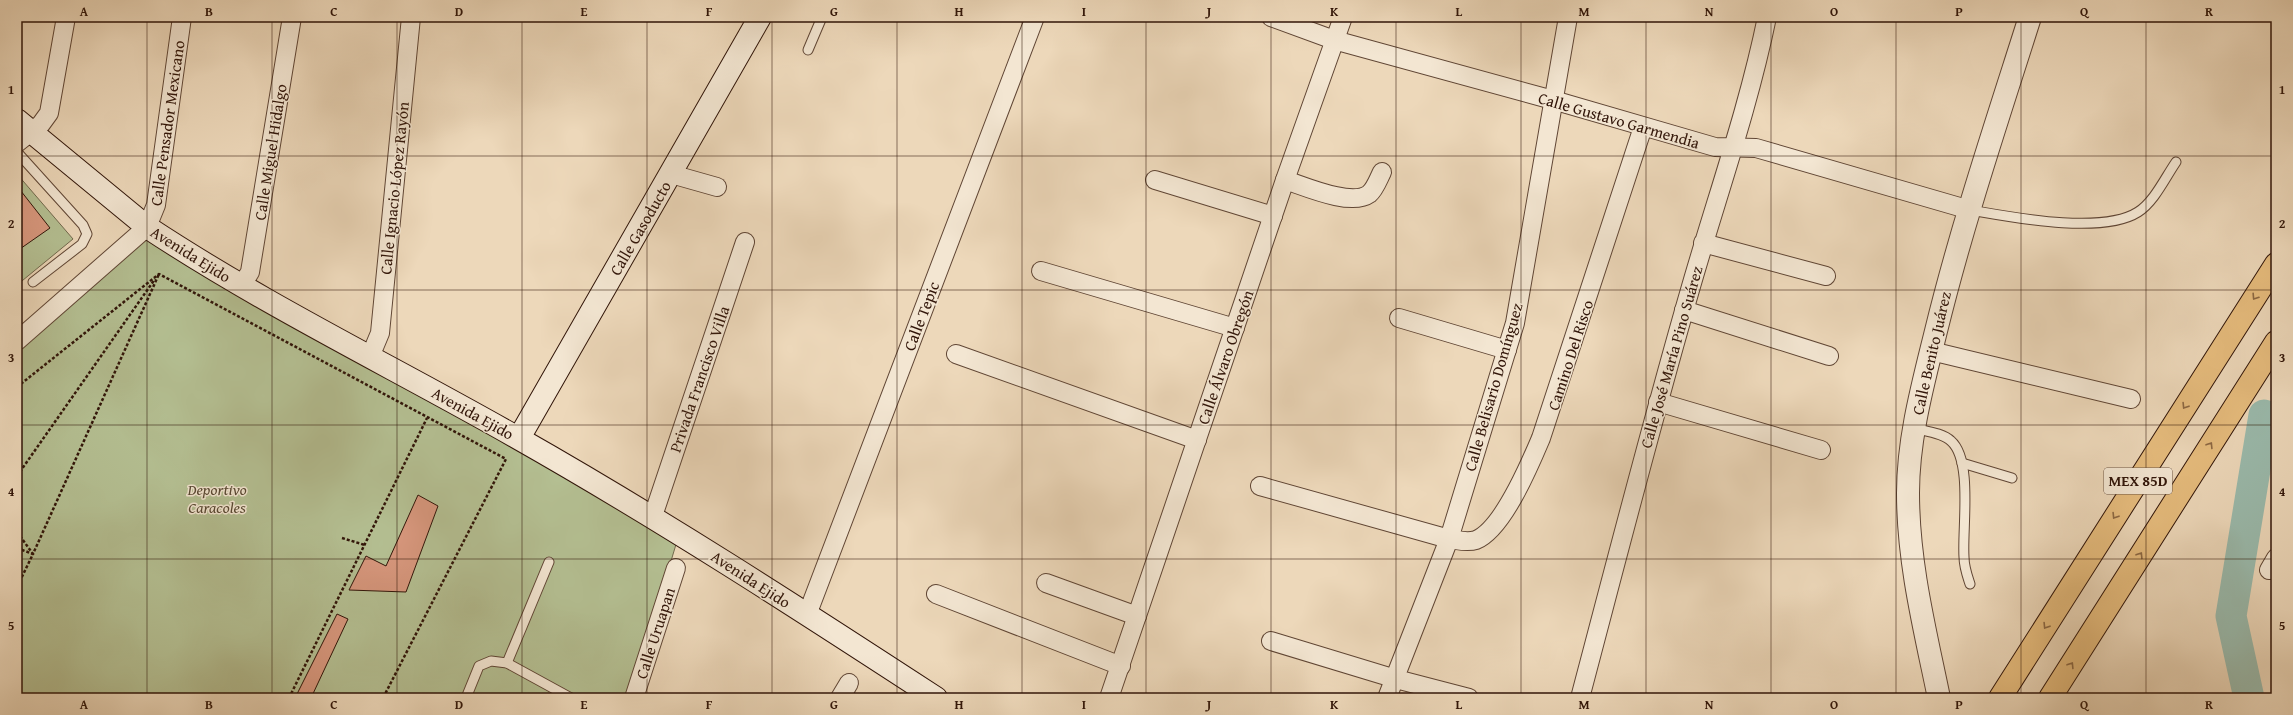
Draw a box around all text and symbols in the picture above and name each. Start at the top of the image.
text: A [80,2,89,21]
text: B [205,2,213,21]
text: C [330,2,338,21]
text: D [455,2,463,21]
text: E [581,2,588,21]
text: F [706,2,713,21]
text: G [830,2,838,21]
text: H [954,2,964,21]
text: I [1082,2,1086,21]
text: J [1205,2,1212,21]
text: K [1330,2,1339,21]
text: L [1456,2,1463,21]
text: M [1578,2,1590,21]
text: N [1705,2,1714,21]
text: O [1830,2,1838,21]
text: P [1955,2,1963,21]
text: Q [2080,2,2090,21]
text: R [2205,2,2214,21]
street label: Calle Pensador Mexicano [144,39,190,207]
text: 1 [8,80,14,99]
text: 1 [2279,80,2285,99]
street label: Calle Miguel Hidalgo [247,82,293,222]
street label: Calle Gustavo Garmendia [1536,85,1703,155]
street label: Calle Ignacio López Rayón [373,100,415,276]
street label: Calle Gasoducto [603,176,677,280]
text: 2 [8,214,15,233]
text: 2 [2279,214,2286,233]
street label: Avenida Ejido [146,220,236,288]
street label: Calle José María Pino Suárez [1634,263,1708,451]
street label: Calle Tepic [897,278,945,354]
street label: Calle Álvaro Obregón [1191,287,1259,427]
street label: Calle Benito Juárez [1905,289,1957,417]
one-way arrow [2252,293,2260,300]
street label: Camino Del Risco [1541,297,1599,413]
street label: Calle Belisario Domínguez [1457,300,1529,474]
street label: Privada Francisco Villa [663,302,735,455]
text: 3 [8,348,14,367]
text: 3 [2279,348,2285,367]
street label: Avenida Ejido [428,381,518,445]
one-way arrow [2182,402,2190,409]
one-way arrow [2205,442,2213,449]
road number: MEX 85D [2104,468,2172,494]
park label: Deportivo Caracoles [186,477,247,519]
text: 4 [8,482,15,501]
text: 4 [2279,482,2286,501]
one-way arrow [2113,512,2120,519]
street label: Avenida Ejido [706,544,796,614]
one-way arrow [2136,552,2143,559]
street label: Calle Uruapan [629,584,681,682]
text: 5 [8,616,15,635]
text: 5 [2279,616,2286,635]
one-way arrow [2043,622,2051,629]
one-way arrow [2066,662,2074,669]
text: A [80,695,89,714]
text: B [205,695,213,714]
text: C [330,695,338,714]
text: D [455,695,463,714]
text: E [581,695,588,714]
text: F [706,695,713,714]
text: G [830,695,838,714]
text: H [954,695,964,714]
text: I [1082,695,1086,714]
text: J [1205,695,1212,714]
text: K [1330,695,1339,714]
text: L [1456,695,1463,714]
text: M [1578,695,1590,714]
text: N [1705,695,1714,714]
text: O [1830,695,1838,714]
text: P [1955,695,1963,714]
text: Q [2080,695,2090,714]
text: R [2205,695,2214,714]

